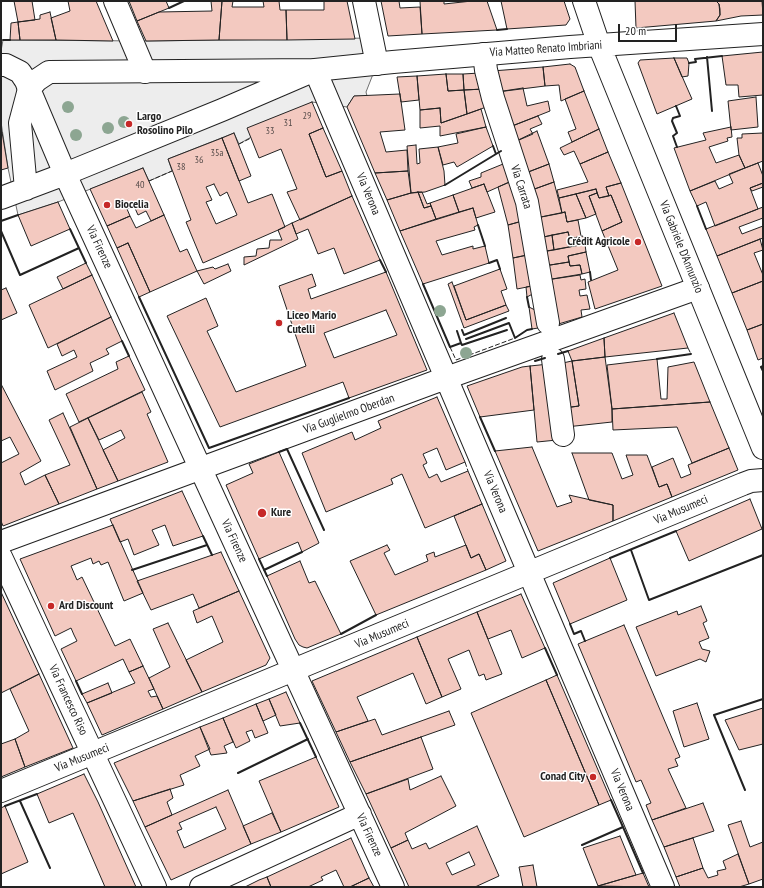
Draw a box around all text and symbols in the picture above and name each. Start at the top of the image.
scale bar [620,16,679,42]
text: 20 m [625,23,646,38]
street label: Via Matteo Renato Imbriani [489,38,603,60]
place label: Largo Rosolino Pilo [137,110,193,138]
house number: 29 [303,110,311,122]
house number: 31 [284,117,292,129]
marker: Largo Rosolino Pilo [124,119,134,129]
house number: 33 [266,125,274,137]
house number: 35a [211,147,223,159]
house number: 36 [195,154,203,166]
house number: 38 [177,161,185,173]
street label: Via Carrata [507,163,535,211]
street label: Via Verona [353,171,383,217]
house number: 40 [136,179,144,191]
place label: Biocelia [115,198,149,212]
street label: Via Gabriele D'Annunzio [656,199,706,295]
marker: Biocelia [102,200,112,210]
street label: Via Firenze [83,223,115,271]
place label: Crédit Agricole [567,235,630,249]
marker: Crédit Agricole [633,237,643,247]
place label: Liceo Mario Cutelli [287,309,336,337]
marker: Liceo Mario Cutelli [274,318,284,328]
street label: Via Guglielmo Oberdan [302,391,396,437]
street label: Via Verona [480,469,510,515]
street label: Via Musumeci [652,492,710,528]
place label: Kure [271,506,291,520]
marker: Kure [256,507,268,519]
street label: Via Firenze [218,517,250,565]
place label: Ard Discount [59,599,113,613]
marker: Ard Discount [46,601,56,611]
street label: Via Musumeci [353,616,411,652]
street label: Via Francesco Riso [45,662,91,738]
street label: Via Musumeci [53,741,111,775]
street label: Via Verona [607,767,637,813]
place label: Conad City [540,770,585,784]
marker: Conad City [588,772,598,782]
street label: Via Firenze [353,811,385,859]

